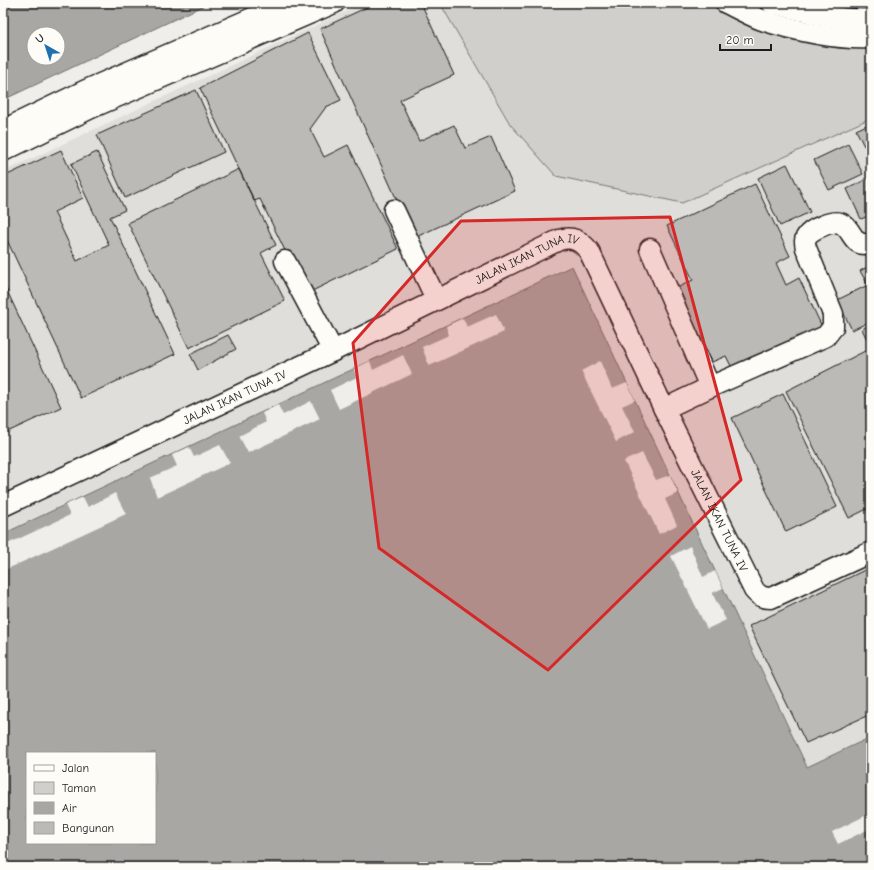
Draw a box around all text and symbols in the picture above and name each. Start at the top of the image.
north arrow [26,26,66,66]
scale bar [720,26,771,52]
text: U [33,31,47,46]
text: 20 m [726,33,754,47]
street label: JALAN IKAN TUNA IV [473,231,581,287]
street label: JALAN IKAN TUNA IV [181,367,289,427]
street label: JALAN IKAN TUNA IV [688,467,751,574]
legend [26,752,156,844]
text: Jalan [62,761,89,775]
text: Taman [62,781,96,795]
text: Air [62,801,77,815]
text: Bangunan [62,821,114,835]

